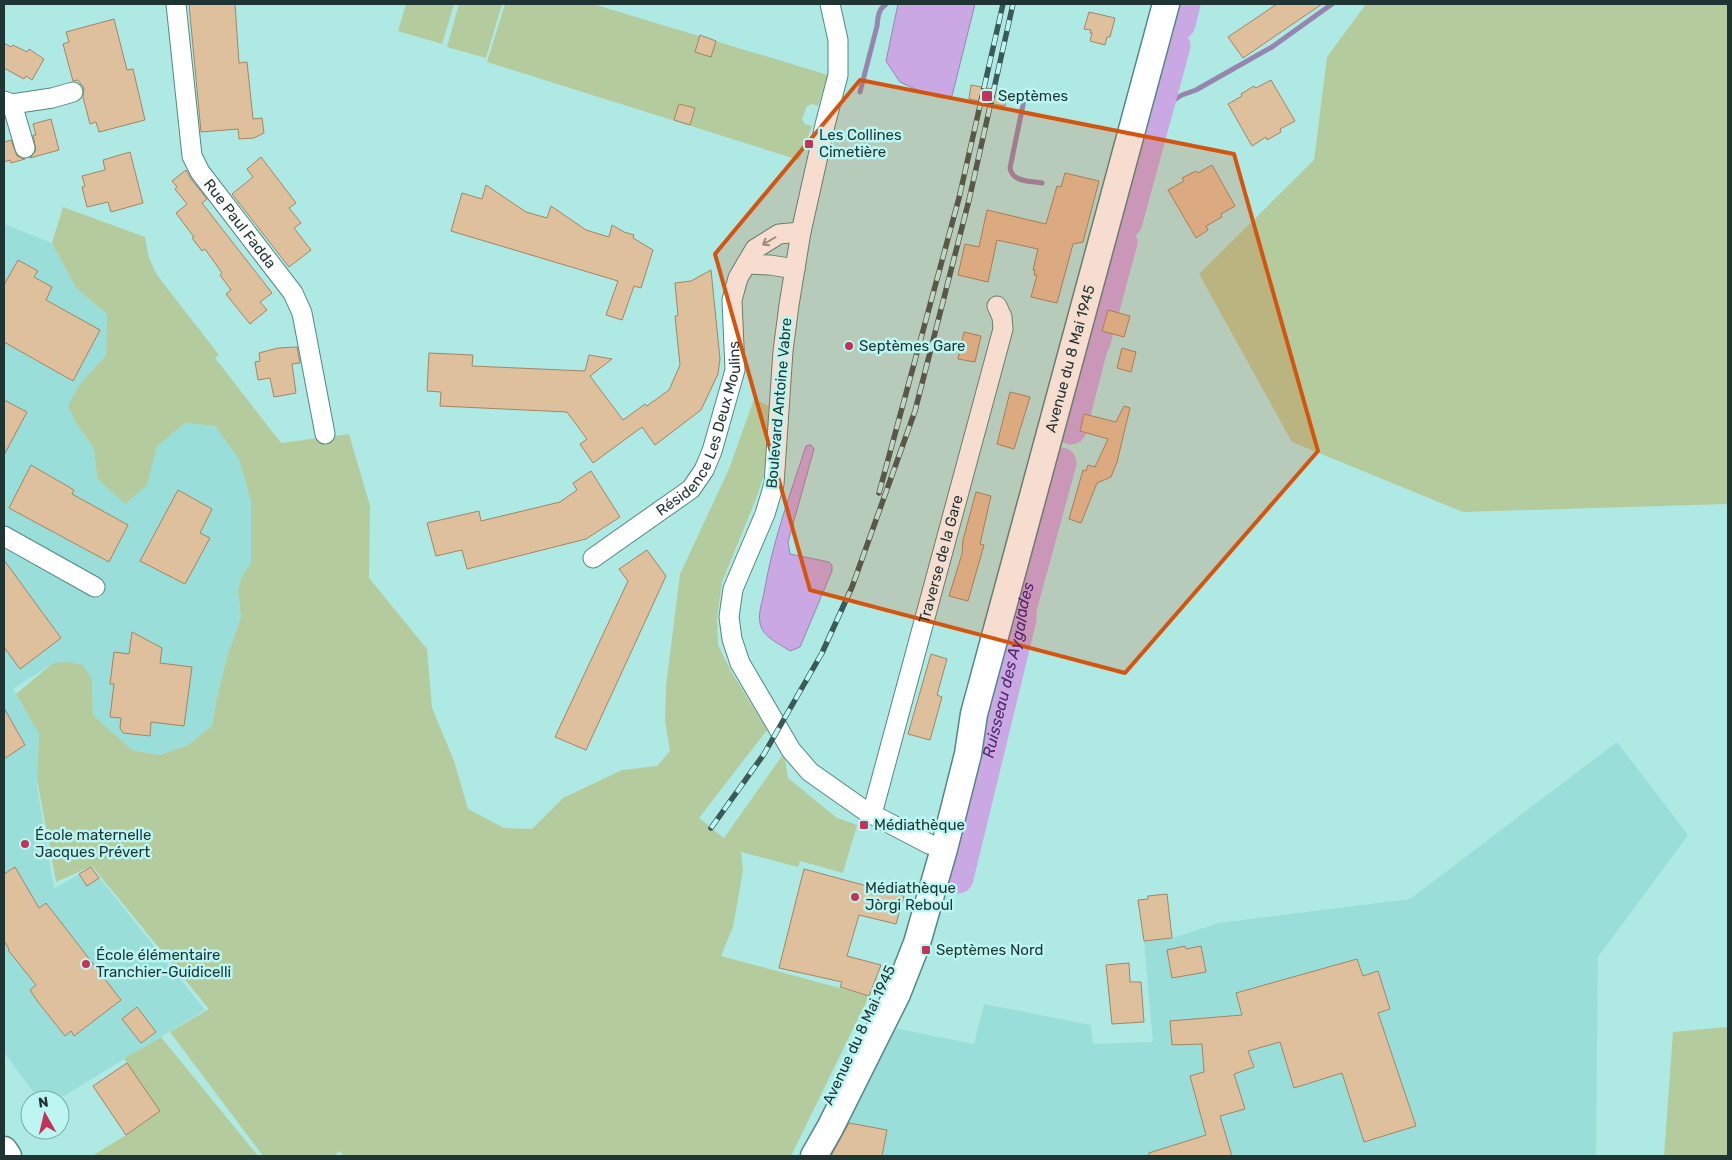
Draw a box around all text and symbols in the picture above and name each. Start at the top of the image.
place label: Septèmes [998,87,1069,105]
marker: Septèmes [980,89,994,103]
place label: Les Collines Cimetière [819,126,902,161]
marker: Les Collines Cimetière [803,138,815,150]
street label: Rue Paul Fadda [200,176,280,272]
one-way arrow [762,236,776,246]
street label: Avenue du 8 Mai 1945 [1042,283,1099,435]
street label: Boulevard Antoine Vabre [763,317,795,489]
place label: Septèmes Gare [859,337,965,355]
street label: Résidence Les Deux Moulins [653,340,744,520]
marker: Septèmes Gare [843,340,855,352]
street label: Traverse de la Gare [915,493,967,625]
water label: Ruisseau des Aygalades [979,580,1038,760]
place label: Médiathèque [874,816,965,834]
marker: Médiathèque [858,819,870,831]
place label: École maternelle Jacques Prévert [35,826,151,861]
marker: École maternelle Jacques Prévert [19,838,31,850]
place label: Médiathèque Jòrgi Reboul [865,879,956,914]
marker: Médiathèque Jòrgi Reboul [849,891,861,903]
place label: Septèmes Nord [936,941,1043,959]
marker: Septèmes Nord [920,944,932,956]
place label: École élémentaire Tranchier-Guidicelli [96,946,231,981]
marker: École élémentaire Tranchier-Guidicelli [80,958,92,970]
street label: Avenue du 8 Mai 1945 [819,962,899,1108]
north arrow [20,1090,70,1140]
text: N [37,1094,49,1112]

